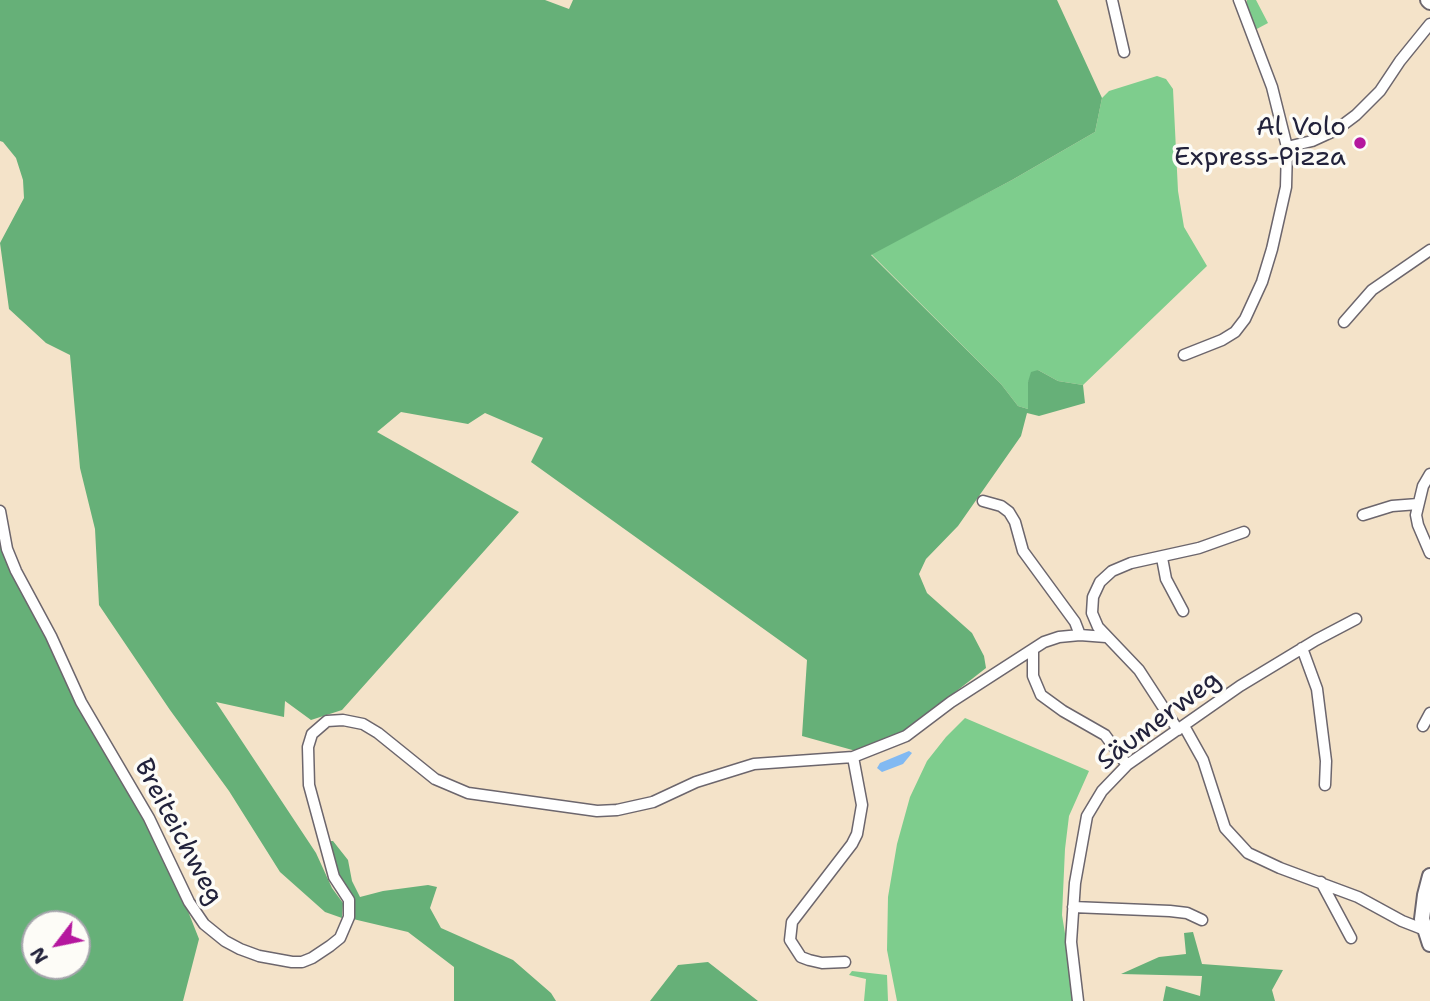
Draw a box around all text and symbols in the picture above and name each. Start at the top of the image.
place label: Al Volo Express-Pizza [1174,112,1346,174]
marker: Al Volo Express-Pizza [1352,135,1368,151]
street label: Säumerweg [1091,665,1227,777]
street label: Breiteichweg [127,754,229,910]
north arrow [21,910,91,980]
text: N [25,942,54,968]

